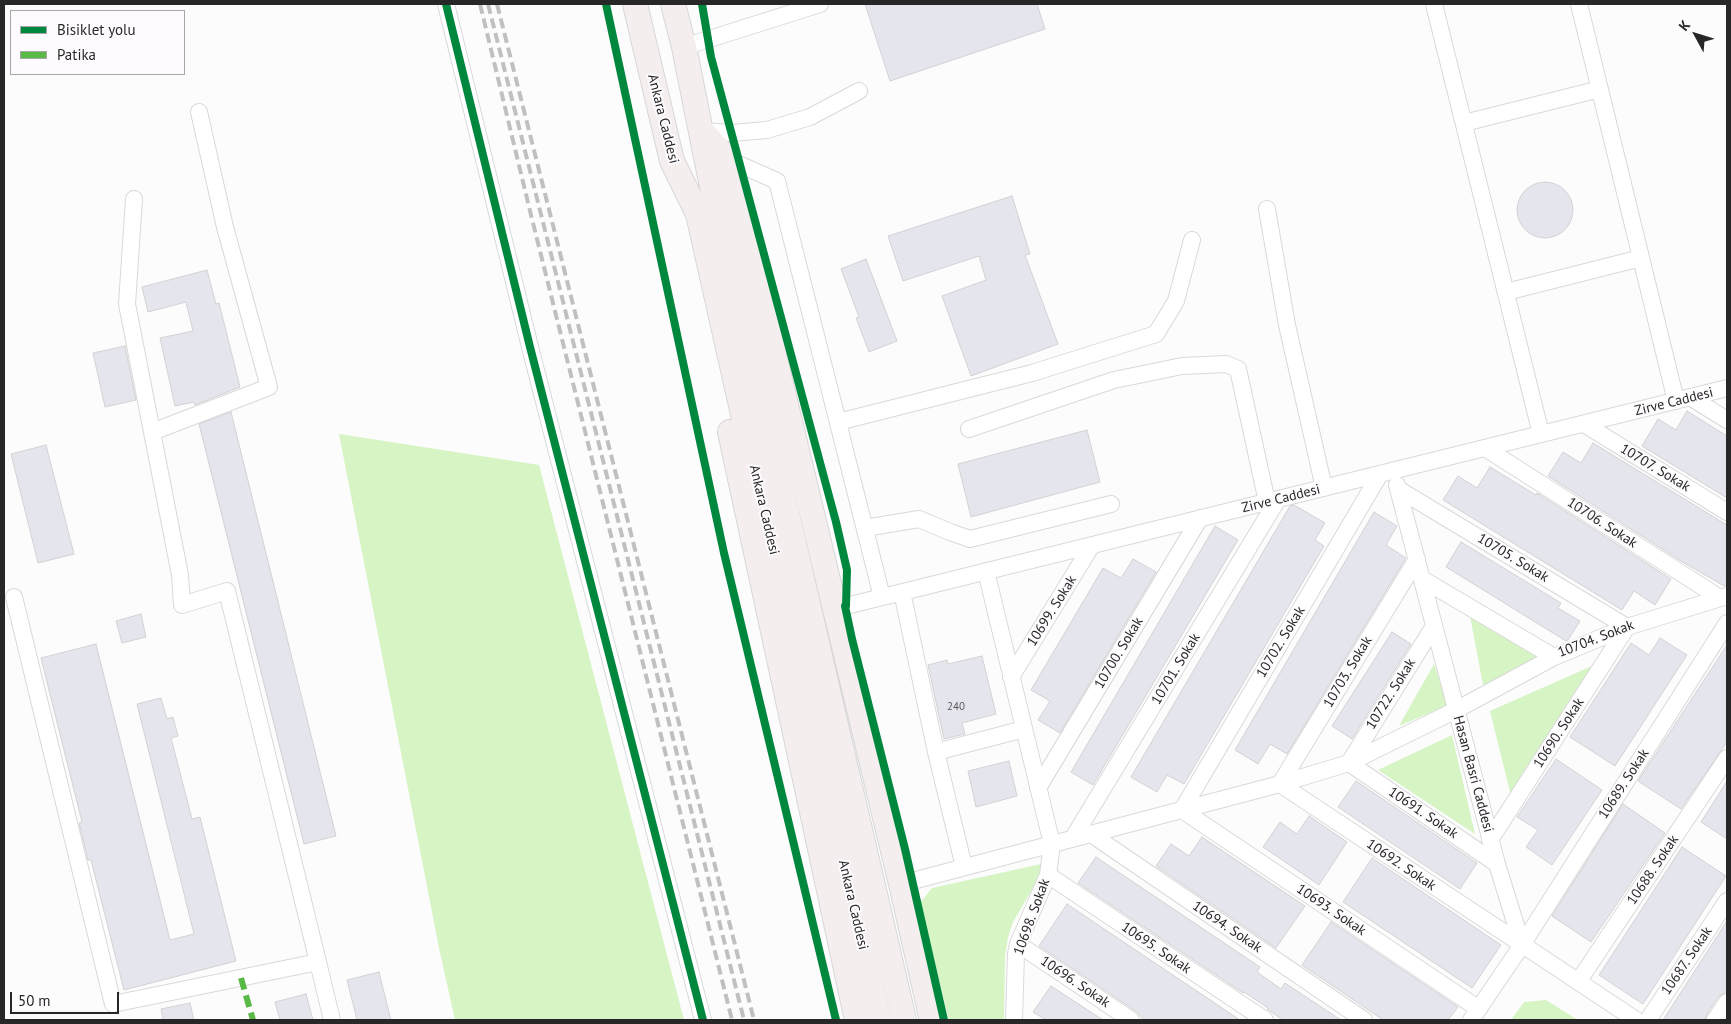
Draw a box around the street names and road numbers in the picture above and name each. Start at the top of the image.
street label: Ankara Caddesi [644,73,682,165]
street label: Zirve Caddesi [1633,384,1715,420]
street label: 10707. Sokak [1617,441,1693,495]
street label: Ankara Caddesi [746,464,782,556]
street label: Zirve Caddesi [1240,481,1322,517]
street label: 10706. Sokak [1564,494,1640,552]
street label: 10705. Sokak [1474,530,1552,586]
street label: 10699. Sokak [1024,573,1080,649]
street label: 10702. Sokak [1253,603,1309,681]
street label: 10700. Sokak [1091,614,1147,692]
street label: 10704. Sokak [1556,617,1636,661]
street label: 10701. Sokak [1148,630,1204,708]
street label: 10703. Sokak [1320,633,1376,711]
street label: 10722. Sokak [1363,656,1419,732]
street label: 10690. Sokak [1530,695,1588,771]
street label: Hasan Basri Caddesi [1449,714,1497,834]
street label: 10689. Sokak [1595,746,1653,822]
street label: 10691. Sokak [1385,784,1461,842]
street label: 10688. Sokak [1624,832,1682,908]
street label: 10692. Sokak [1363,836,1439,894]
street label: Ankara Caddesi [835,859,871,951]
street label: 10698. Sokak [1010,876,1054,958]
street label: 10693. Sokak [1293,881,1369,939]
street label: 10694. Sokak [1189,898,1265,956]
street label: 10695. Sokak [1118,919,1194,977]
street label: 10687. Sokak [1658,924,1716,998]
street label: 10696. Sokak [1037,953,1113,1011]

